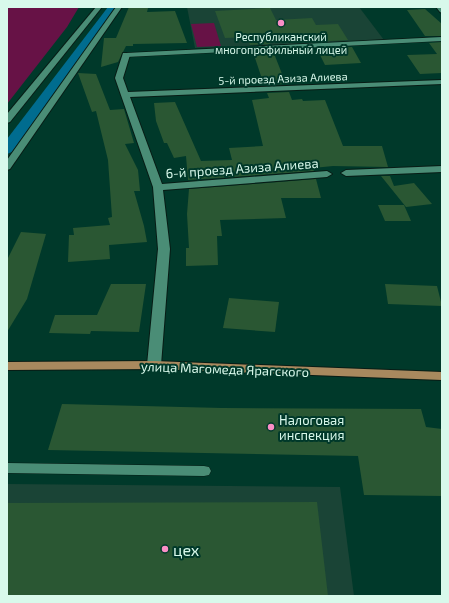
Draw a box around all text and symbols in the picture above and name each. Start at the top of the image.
marker: Республиканский многопрофильный лицей [276,18,286,28]
place label: Республиканский многопрофильный лицей [215,30,347,56]
street label: 5-й проезд Азиза Алиева [218,69,348,87]
street label: 6-й проезд Азиза Алиева [165,155,319,181]
street label: улица Магомеда Ярагского [141,358,309,380]
place label: Налоговая инспекция [279,412,344,443]
marker: Налоговая инспекция [266,422,276,432]
place label: цех [173,540,200,559]
marker: цех [160,544,170,554]

